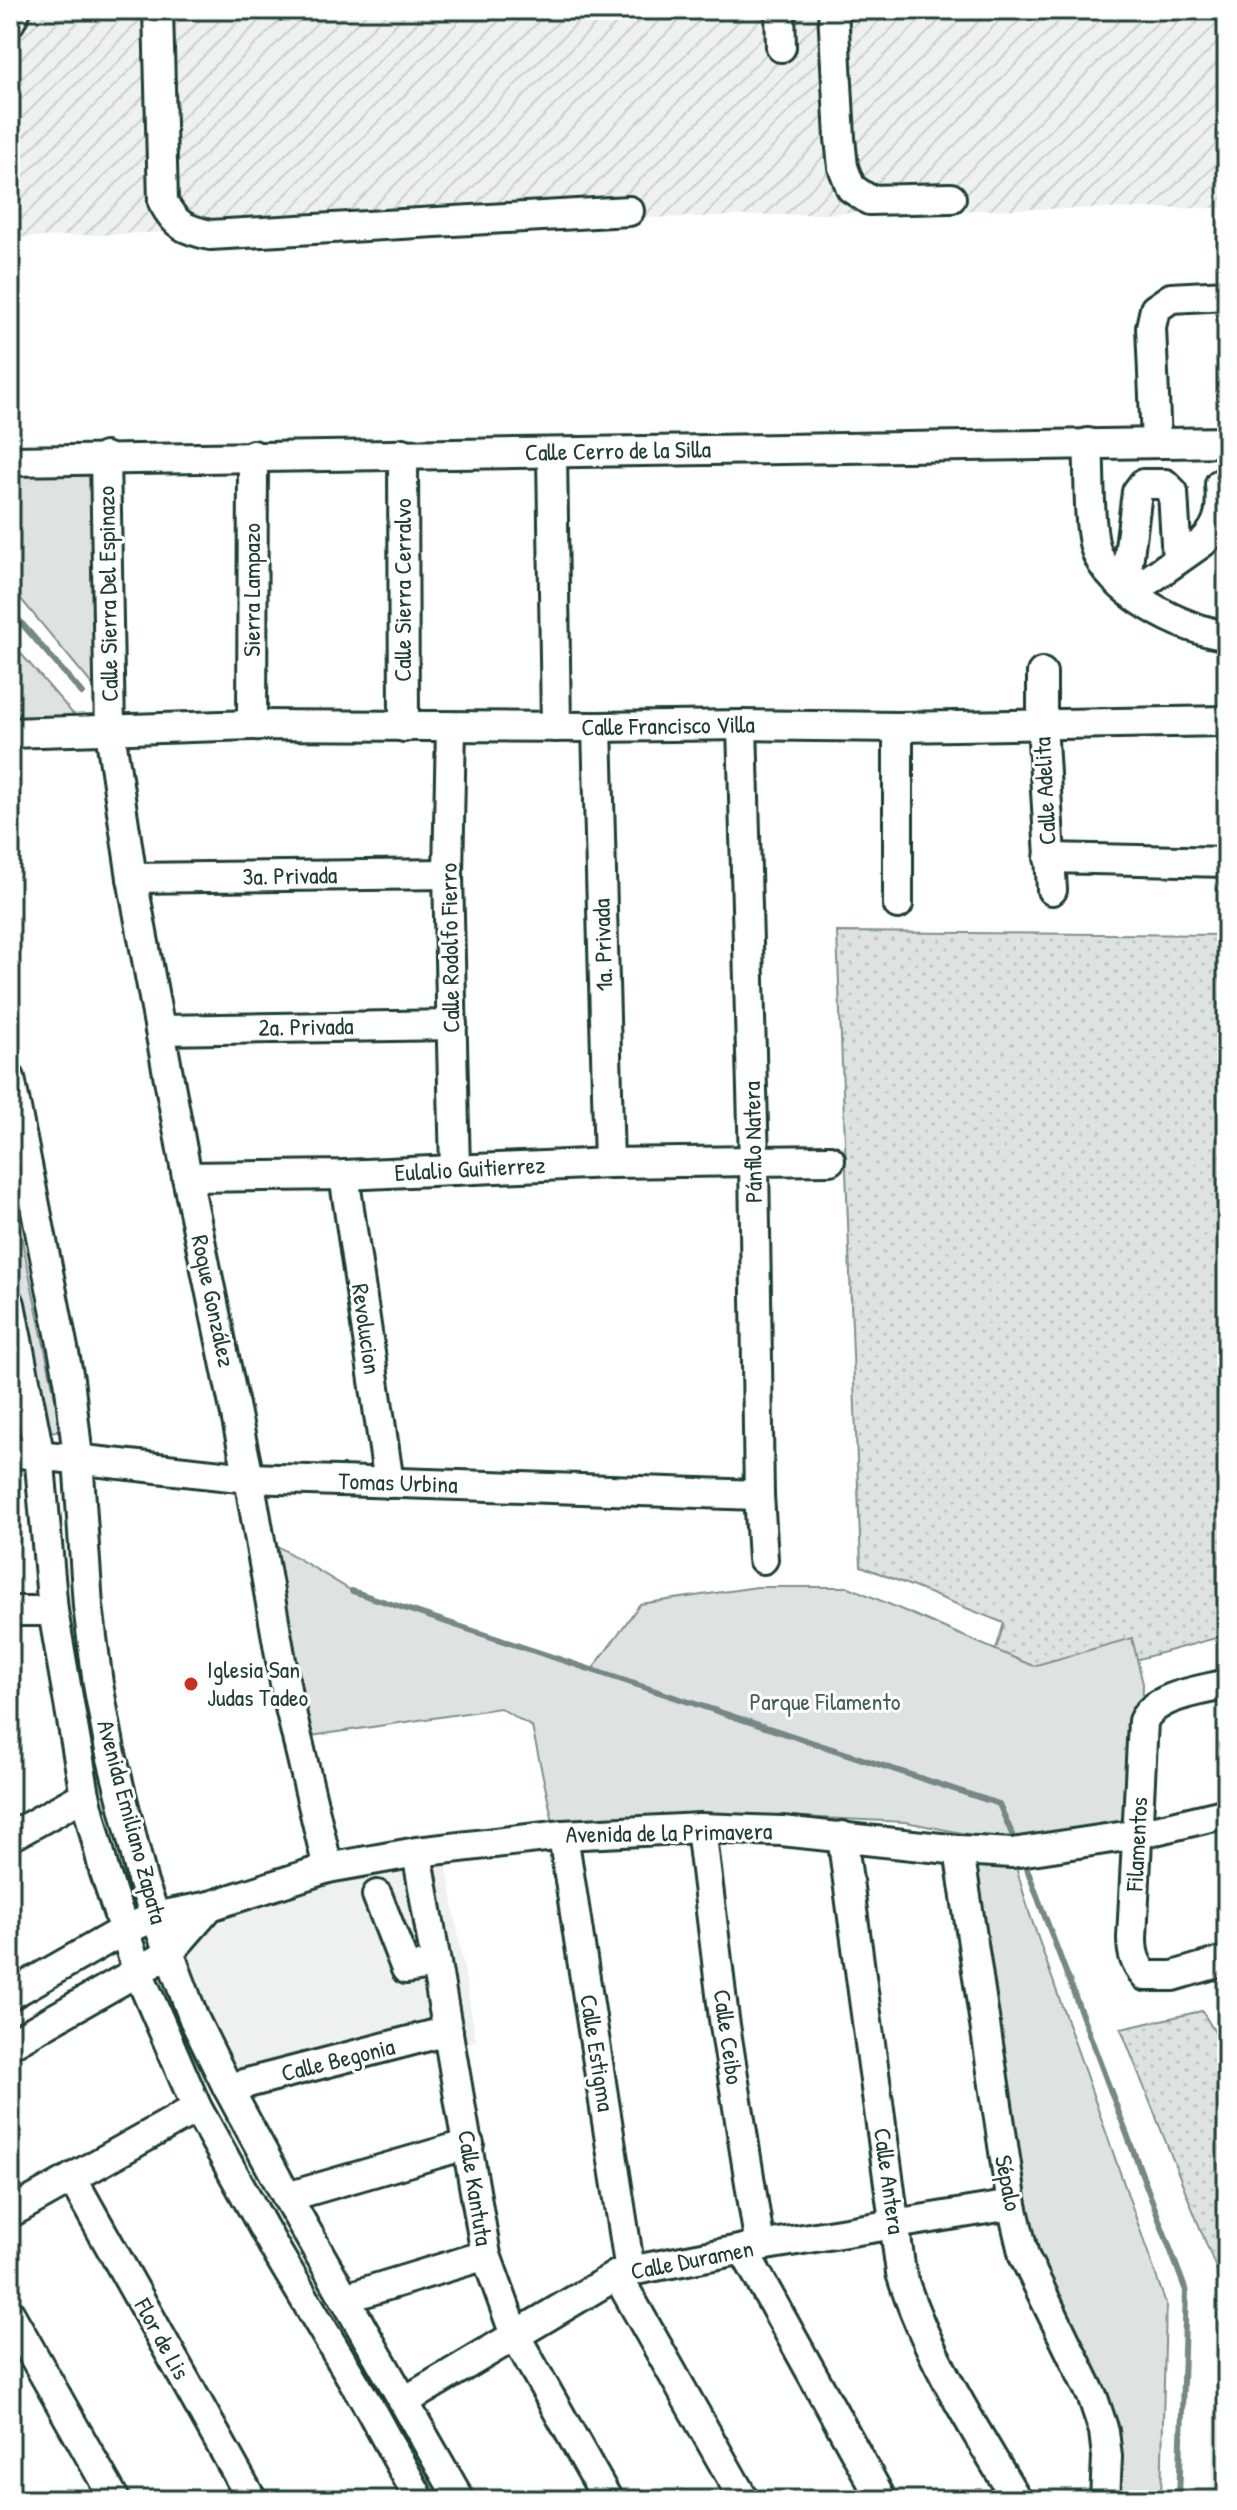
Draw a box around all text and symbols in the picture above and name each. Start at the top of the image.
street label: Calle Cerro de la Silla [525,432,711,468]
street label: Calle Sierra Del Espinazo [89,485,125,702]
street label: Calle Sierra Cerralvo [386,498,418,682]
street label: Sierra Lampazo [235,523,267,657]
street label: Calle Francisco Villa [581,707,755,743]
street label: Calle Adelita [1025,736,1063,846]
street label: 3a. Privada [242,858,338,892]
street label: Calle Rodolfo Fierro [432,863,466,1033]
street label: 1a. Privada [584,898,620,992]
street label: 2a. Privada [258,1009,354,1043]
street label: Pánfilo Natera [735,1081,769,1203]
street label: Eulalio Guitierrez [394,1148,546,1188]
street label: Roque González [184,1232,244,1370]
street label: Revolucion [345,1282,389,1376]
street label: Tomas Urbina [338,1464,458,1500]
place label: Iglesia San Judas Tadeo [207,1653,309,1713]
marker: Iglesia San Judas Tadeo [182,1675,200,1693]
park label: Parque Filamento [750,1685,901,1717]
street label: Avenida Emiliano Zapata [90,1716,176,1927]
street label: Filamentos [1118,1796,1154,1893]
street label: Avenida de la Primavera [565,1814,773,1850]
street label: Calle Ceibo [706,1987,752,2087]
street label: Calle Estigma [573,1992,623,2114]
street label: Calle Begonia [278,2030,398,2089]
street label: Calle Antera [867,2126,913,2236]
street label: Calle Kantuta [451,2128,501,2248]
street label: Sépalo [988,2152,1030,2214]
street label: Calle Duramen [628,2231,756,2287]
street label: Flor de Lis [127,2291,198,2385]

